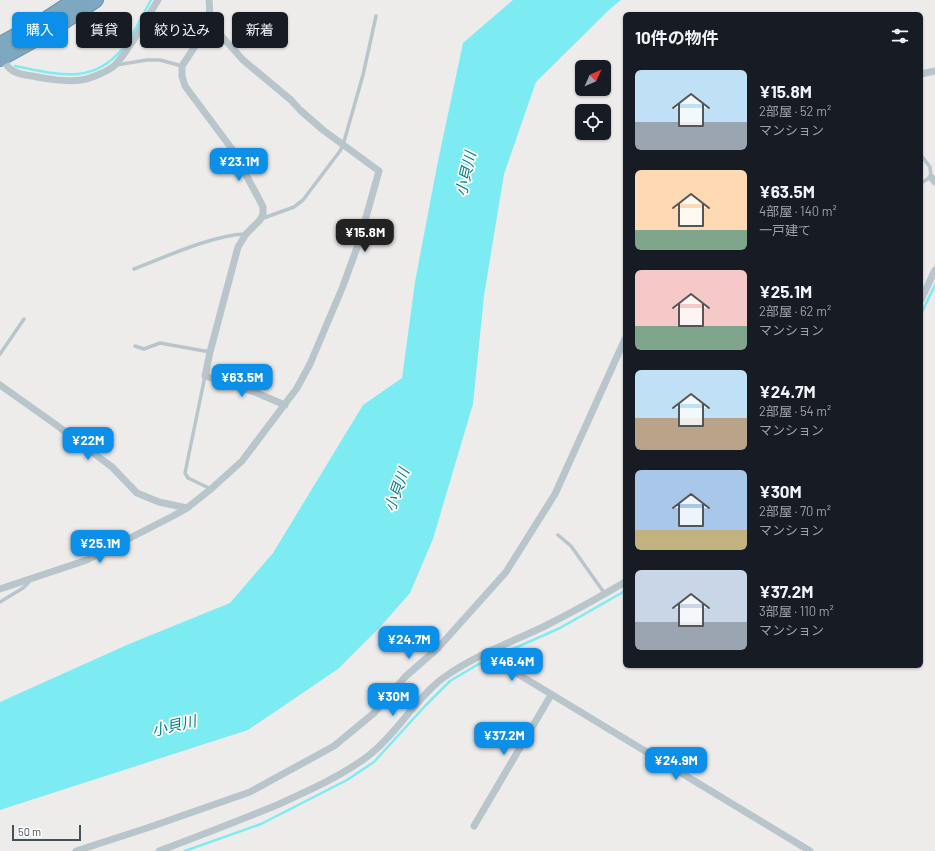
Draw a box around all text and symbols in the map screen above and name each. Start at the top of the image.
chip: 購入 [12,12,68,48]
chip: 賃貸 [76,12,132,48]
chip: 絞り込み [140,12,224,48]
chip: 新着 [232,12,288,48]
icon: filters [889,25,911,47]
text: 10件の物件 [635,27,719,47]
north arrow [575,60,611,96]
map controls [575,60,611,140]
text: ¥15.8M [759,81,812,101]
icon: home [667,86,715,134]
text: 2部屋 · 52 m² [759,103,831,119]
button: locate [575,104,611,140]
text: マンション [759,122,824,138]
pin: ¥23.1M [206,148,272,182]
water label: 小貝川 [451,148,479,198]
text: ¥23.1M [219,153,259,169]
text: ¥63.5M [759,181,815,201]
icon: home [667,186,715,234]
text: 4部屋 · 140 m² [759,203,837,219]
pin: ¥15.8M [332,219,398,253]
text: 一戸建て [759,222,811,238]
text: ¥15.8M [345,224,385,240]
text: ¥25.1M [759,281,812,301]
icon: home [667,286,715,334]
text: 2部屋 · 62 m² [759,303,831,319]
text: マンション [759,322,824,338]
pin: ¥63.5M [209,364,275,398]
text: ¥63.5M [221,369,263,385]
text: ¥24.7M [759,381,816,401]
icon: home [667,386,715,434]
text: 2部屋 · 54 m² [759,403,831,419]
text: マンション [759,422,824,438]
pin: ¥22M [64,427,112,461]
text: ¥22M [72,432,104,448]
water label: 小貝川 [380,464,413,514]
text: ¥30M [759,481,802,501]
icon: home [667,486,715,534]
text: 2部屋 · 70 m² [759,503,831,519]
text: マンション [759,522,824,538]
pin: ¥25.1M [67,530,133,564]
text: ¥25.1M [80,535,120,551]
text: ¥37.2M [759,581,813,601]
icon: home [667,586,715,634]
text: 3部屋 · 110 m² [759,603,834,619]
text: マンション [759,622,824,638]
pin: ¥24.7M [376,626,442,660]
text: ¥24.7M [387,631,431,647]
pin: ¥46.4M [479,648,545,682]
text: ¥46.4M [490,653,534,669]
pin: ¥30M [369,683,417,717]
text: ¥30M [377,688,409,704]
water label: 小貝川 [150,711,200,739]
pin: ¥37.2M [471,722,537,756]
text: ¥37.2M [483,727,525,743]
pin: ¥24.9M [643,747,709,781]
text: ¥24.9M [654,752,698,768]
scale bar [12,823,81,842]
text: 50 m [18,825,41,838]

